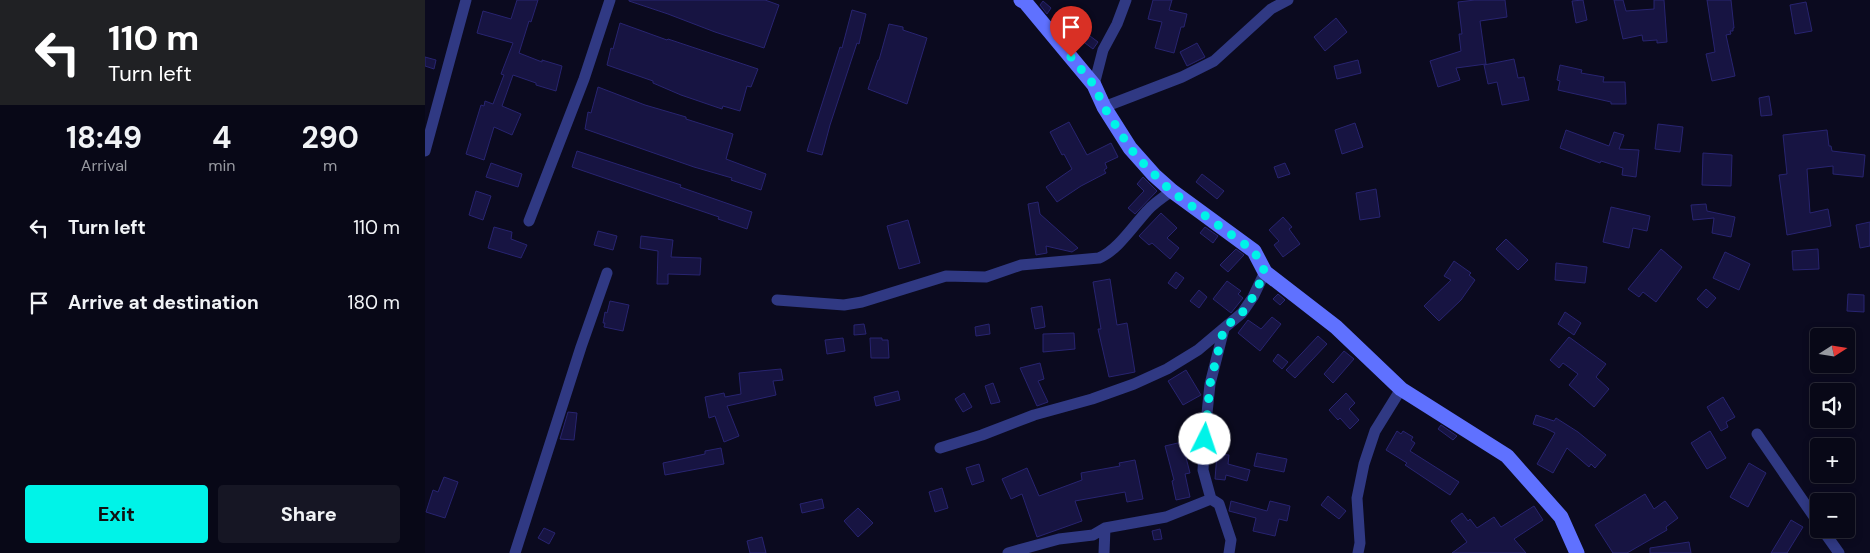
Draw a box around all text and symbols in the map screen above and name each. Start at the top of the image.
pin [1050,6,1092,57]
icon: arrive [1057,13,1085,41]
text: 110 m [108,15,199,61]
icon: left [25,20,90,85]
text: Turn left [108,59,192,88]
text: 18:49 [66,118,142,157]
text: 4 [212,118,232,157]
text: 290 [302,118,359,157]
text: Arrival [81,155,127,176]
text: min [208,155,236,176]
text: m [323,155,337,176]
icon: left [25,214,53,242]
text: Turn left [68,215,146,240]
text: 110 m [353,215,400,240]
icon: arrive [25,289,53,317]
text: Arrive at destination [68,290,259,315]
text: 180 m [348,290,400,315]
north arrow [1810,328,1855,372]
map controls [1810,328,1855,538]
button: sound [1810,383,1855,428]
position arrow [1178,412,1230,464]
button: + [1810,438,1855,483]
button: Exit [25,485,208,543]
button: Share [218,485,400,543]
button: − [1810,493,1855,538]

